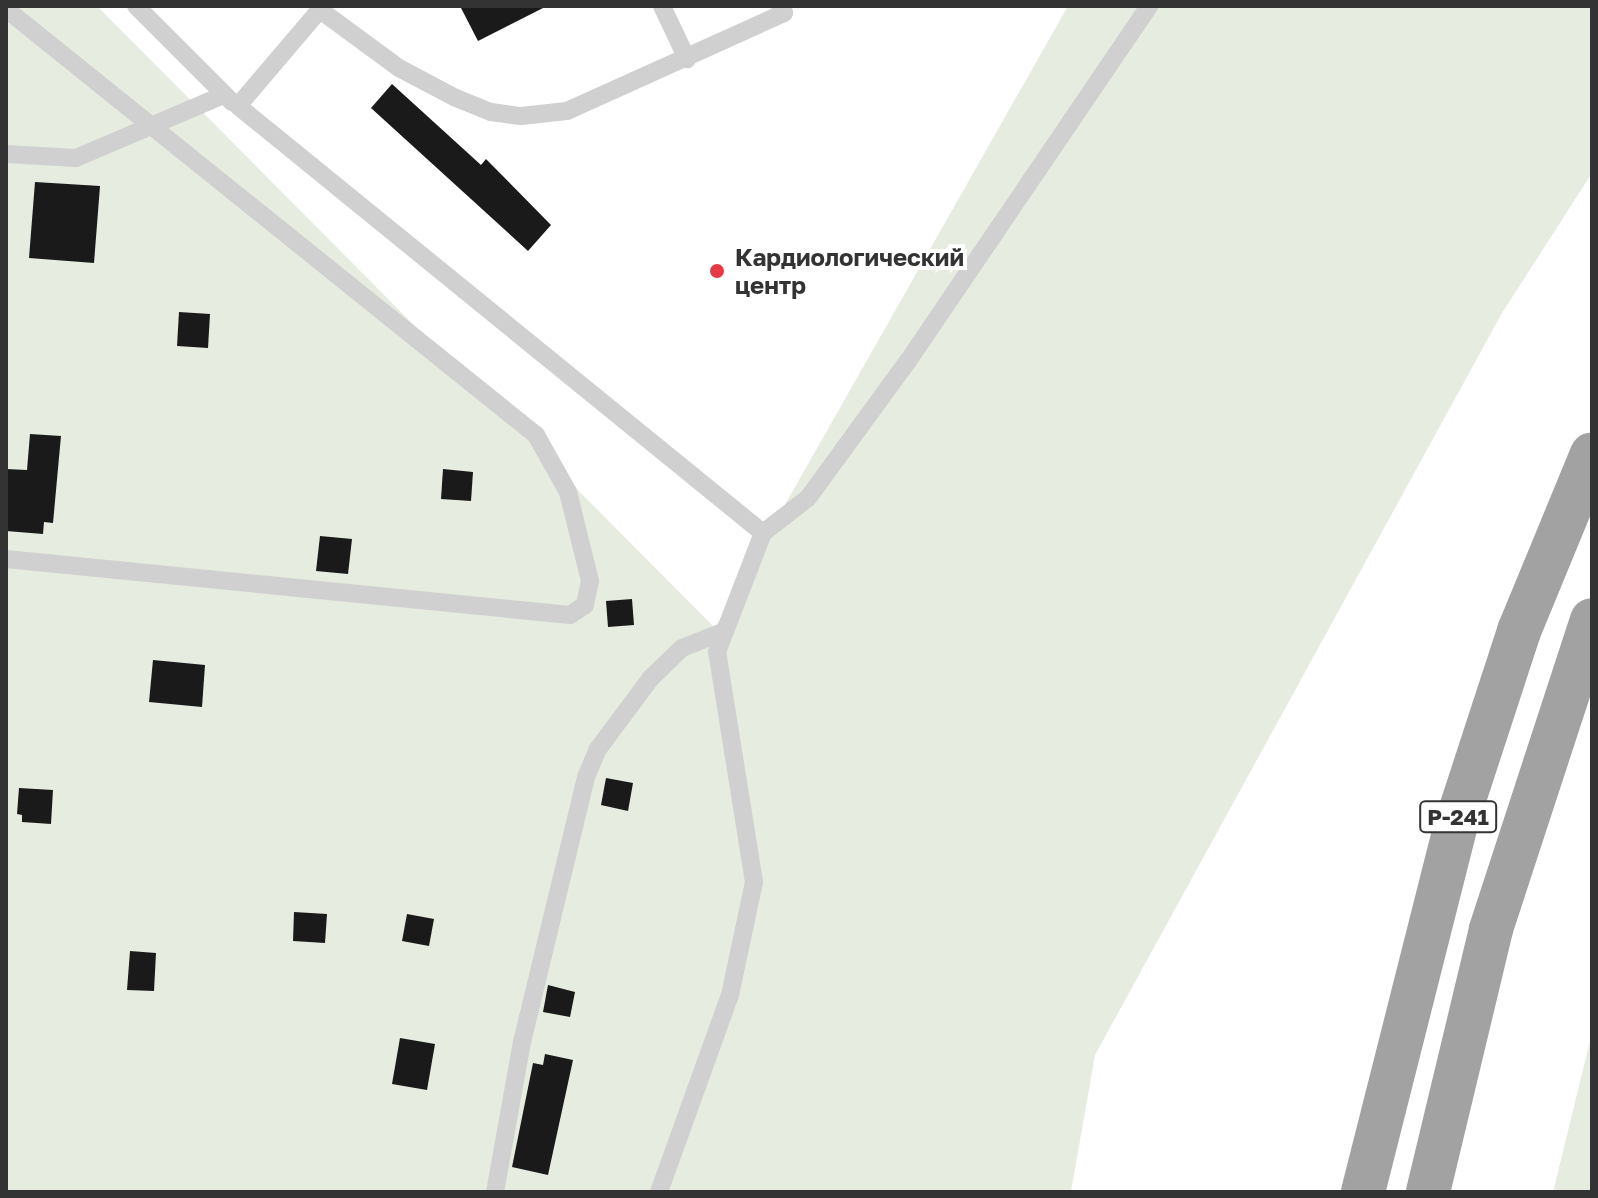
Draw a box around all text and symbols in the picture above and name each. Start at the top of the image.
place label: Кардиологический центр [735,243,964,299]
marker: Кардиологический центр [706,260,728,282]
road number: Р-241 [1418,799,1498,835]

